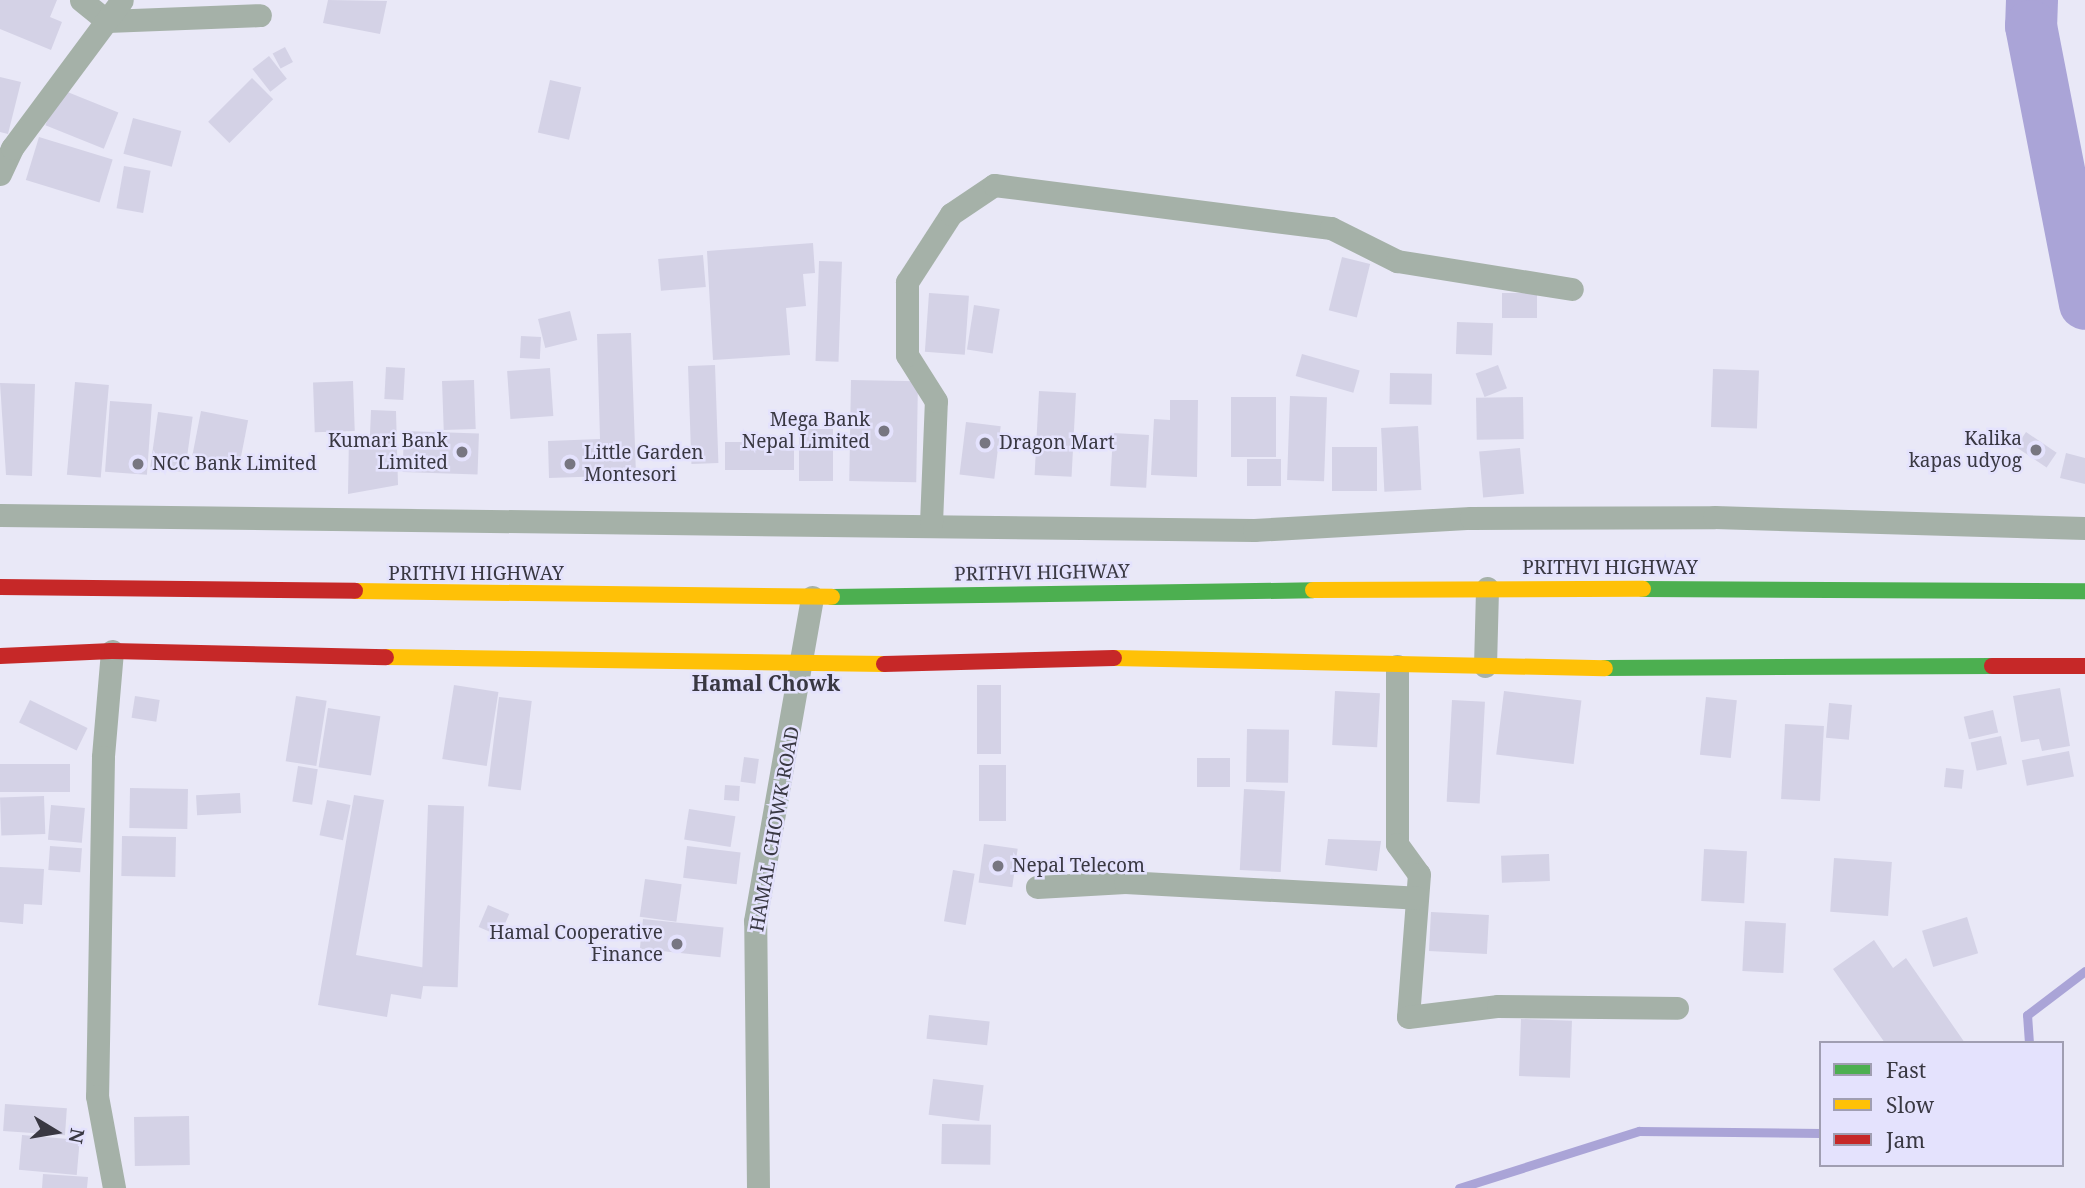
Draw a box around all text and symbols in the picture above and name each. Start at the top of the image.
place label: Mega Bank Nepal Limited [742,409,870,453]
marker: Mega Bank Nepal Limited [876,423,892,439]
place label: Kalika kapas udyog [1909,428,2022,472]
place label: Kumari Bank Limited [328,430,448,474]
place label: Dragon Mart [999,432,1115,454]
marker: Dragon Mart [977,435,993,451]
place label: Little Garden Montesori [584,442,704,486]
marker: Kalika kapas udyog [2028,442,2044,458]
marker: Kumari Bank Limited [454,444,470,460]
place label: NCC Bank Limited [152,453,317,475]
marker: NCC Bank Limited [130,456,146,472]
marker: Little Garden Montesori [562,456,578,472]
street label: PRITHVI HIGHWAY [1522,557,1698,579]
street label: PRITHVI HIGHWAY [954,560,1130,586]
street label: PRITHVI HIGHWAY [388,563,564,585]
district label: Hamal Chowk [692,670,840,696]
street label: HAMAL CHOWK ROAD [746,725,804,933]
place label: Nepal Telecom [1012,855,1145,877]
marker: Nepal Telecom [990,858,1006,874]
place label: Hamal Cooperative Finance [489,922,663,966]
marker: Hamal Cooperative Finance [669,936,685,952]
legend [1819,1041,2064,1167]
text: Fast [1886,1056,1926,1084]
text: Slow [1886,1091,1934,1119]
north arrow [21,1097,91,1167]
text: N [62,1126,91,1146]
text: Jam [1886,1126,1925,1154]

